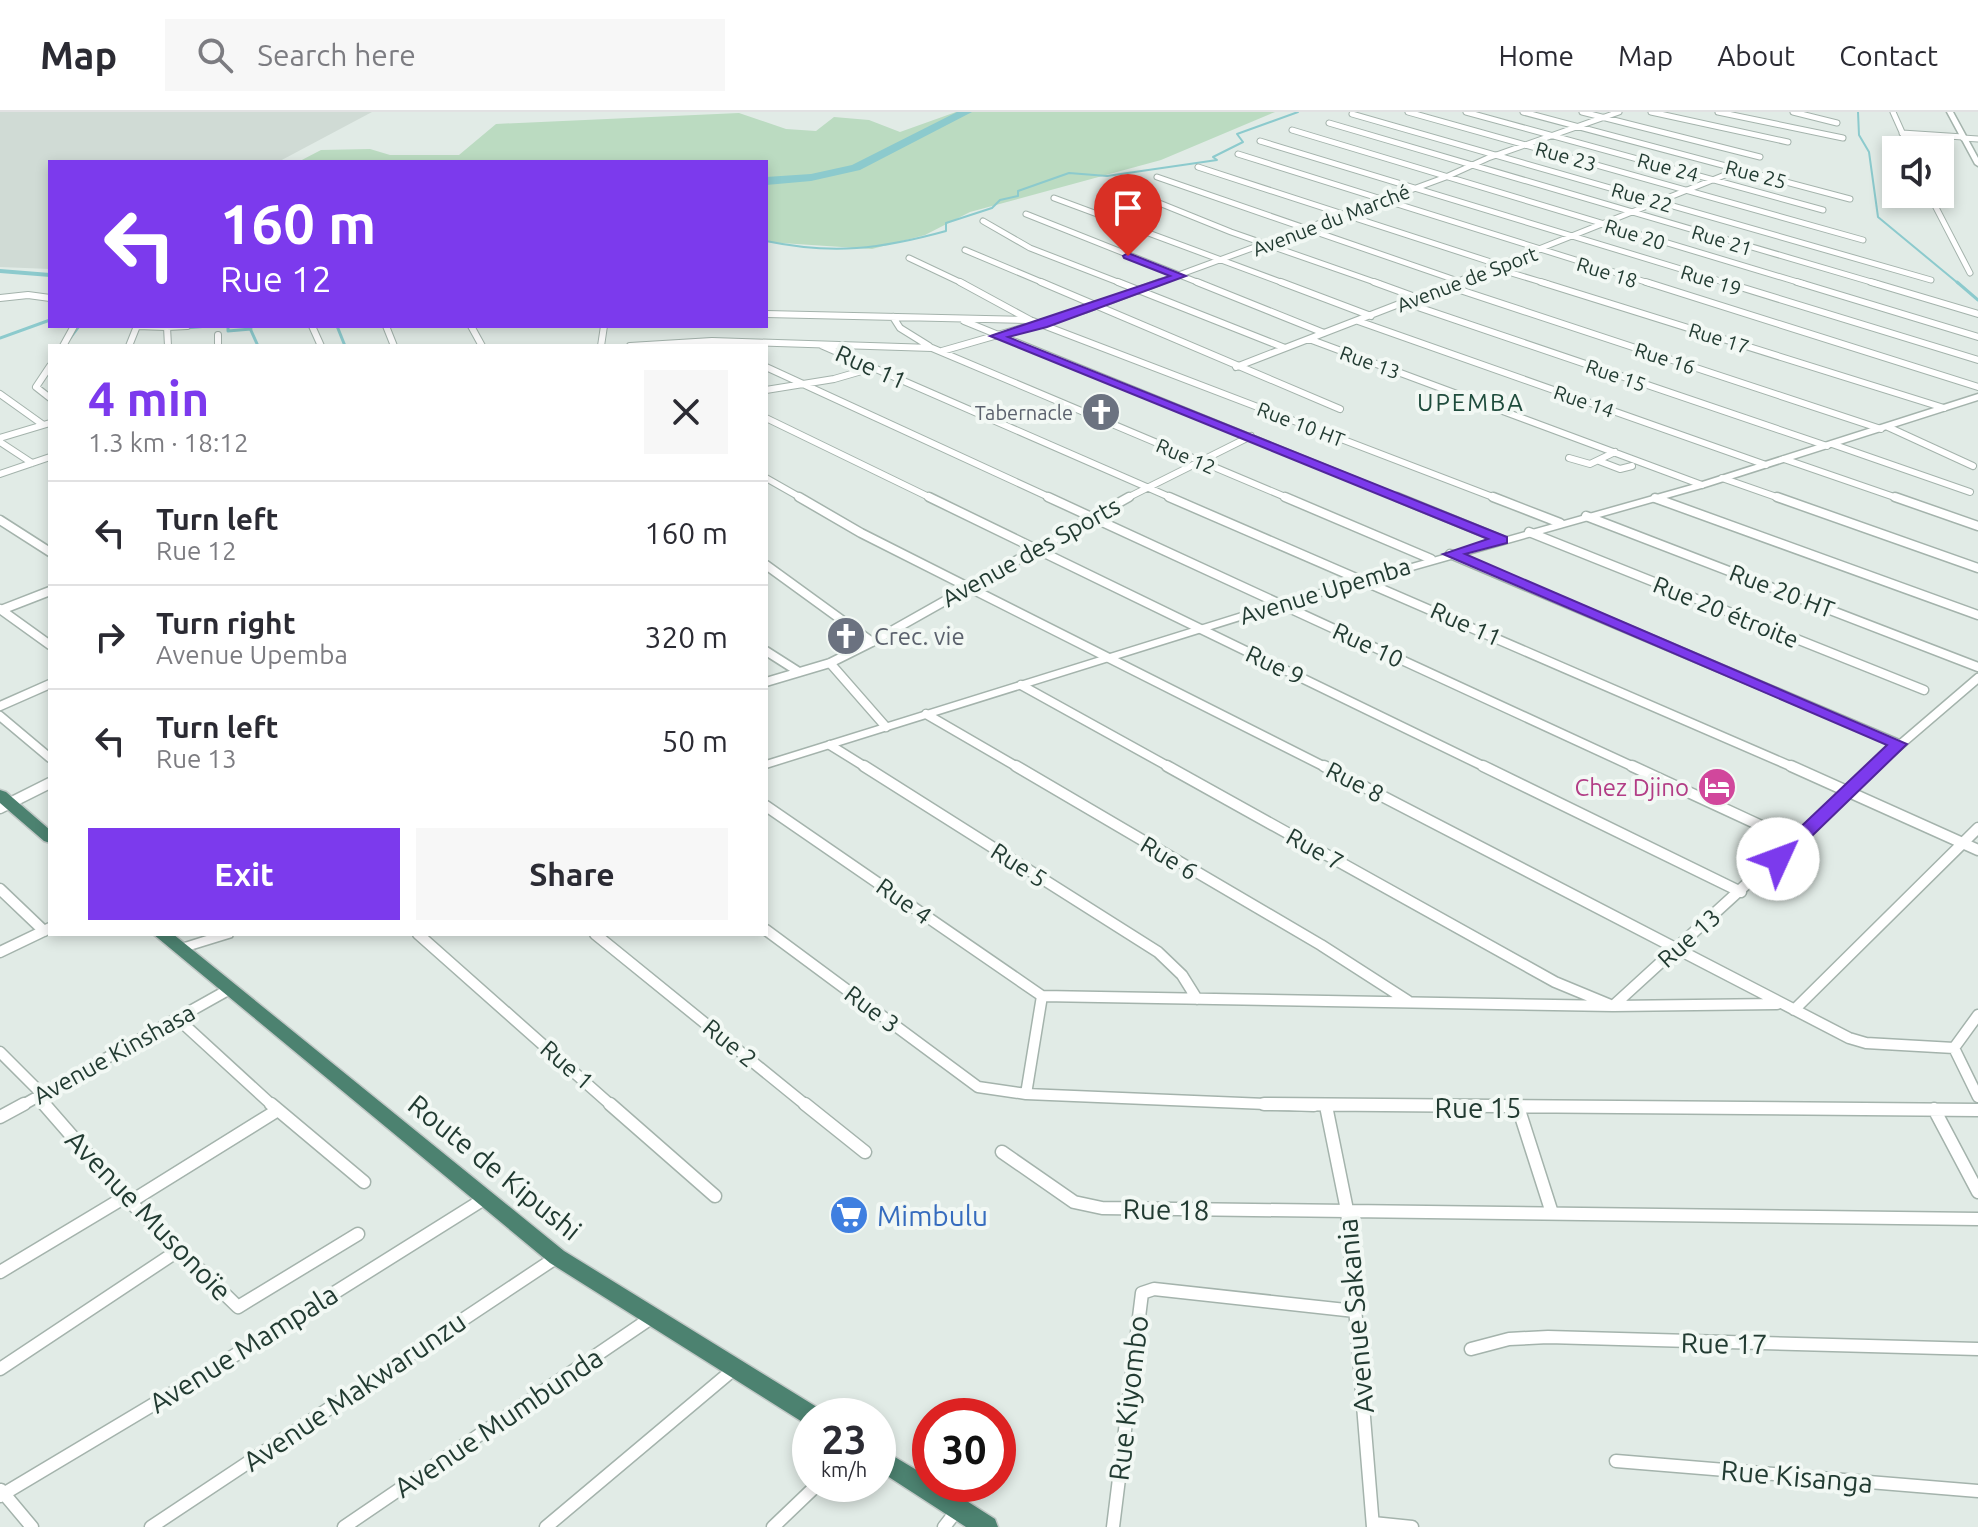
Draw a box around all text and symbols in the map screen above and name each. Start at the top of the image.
search box [165,19,725,91]
icon: search [193,33,237,77]
text: Map [40,34,117,76]
text: Search here [257,38,416,72]
text: Home [1499,40,1574,71]
text: Map [1618,40,1673,71]
text: About [1717,40,1795,71]
text: Contact [1839,40,1938,71]
street label: Rue 23 [1533,136,1599,176]
map controls [1882,136,1954,208]
button: sound [1882,136,1954,208]
street label: Rue 24 [1635,148,1701,186]
street label: Rue 25 [1723,155,1789,193]
pin [1094,174,1162,256]
street label: Rue 22 [1609,177,1675,217]
street label: Avenue du Marché [1249,179,1413,261]
icon: arrive [1106,186,1150,230]
icon: left [88,192,192,296]
text: 160 m [220,192,376,255]
street label: Rue 20 [1602,214,1668,254]
street label: Rue 21 [1689,220,1755,260]
street label: Avenue de Sport [1394,242,1541,316]
street label: Rue 18 [1574,252,1640,292]
text: Rue 12 [220,258,332,299]
street label: Rue 19 [1678,260,1744,300]
street label: Rue 17 [1686,318,1752,358]
street label: Rue 16 [1632,337,1698,379]
street label: Rue 11 [831,340,911,394]
street label: Rue 13 [1337,341,1403,383]
street label: Rue 15 [1583,354,1649,396]
button: close [644,370,728,454]
text: 4 min [88,371,209,425]
street label: Rue 14 [1551,380,1617,422]
district label: UPEMBA [1417,389,1525,416]
church icon: Tabernacle [1080,391,1122,433]
street label: Rue 10 HT [1254,397,1348,451]
place label: Tabernacle [975,401,1073,424]
text: 1.3 km · 18:12 [88,428,249,457]
street label: Rue 12 [1153,433,1219,479]
street label: Avenue des Sports [937,492,1125,612]
text: Turn left [156,502,278,536]
icon: left [88,511,132,555]
text: 160 m [644,516,728,550]
text: Rue 12 [156,536,237,565]
street label: Avenue Upemba [1236,552,1414,630]
street label: Rue 20 HT [1726,559,1838,623]
street label: Rue 20 étroite [1649,571,1803,653]
street label: Rue 11 [1426,597,1506,651]
text: Turn right [156,606,296,640]
icon: right [88,615,132,659]
church icon: Crec. vie [825,615,867,657]
street label: Rue 10 [1329,617,1407,673]
text: 320 m [644,620,728,654]
place label: Crec. vie [874,623,965,650]
text: Avenue Upemba [156,640,348,669]
street label: Rue 9 [1242,640,1308,690]
text: Turn left [156,710,278,744]
icon: left [88,719,132,763]
text: 50 m [661,724,728,758]
text: Rue 13 [156,744,237,773]
street label: Rue 8 [1322,756,1388,808]
hotel icon: Chez Djino [1696,766,1738,808]
place label: Chez Djino [1574,774,1689,801]
position arrow [1736,817,1820,901]
street label: Rue 7 [1282,822,1348,876]
button: Exit [88,828,400,920]
button: Share [416,828,728,920]
street label: Rue 6 [1136,831,1202,885]
street label: Rue 5 [986,837,1052,893]
street label: Rue 4 [871,872,937,930]
street label: Rue 13 [1652,903,1726,973]
street label: Rue 3 [840,980,904,1038]
street label: Avenue Kinshasa [29,999,199,1109]
street label: Rue 2 [698,1013,762,1073]
street label: Rue 1 [535,1035,599,1095]
street label: Route de Kipushi [403,1088,587,1246]
street label: Rue 15 [1435,1092,1521,1123]
street label: Avenue Musonoïe [60,1124,238,1306]
street label: Rue 18 [1122,1193,1210,1225]
supermarket icon: Mimbulu [828,1194,870,1236]
place label: Mimbulu [877,1200,988,1231]
street label: Avenue Sakania [1331,1217,1379,1415]
street label: Avenue Mampala [143,1278,343,1418]
street label: Avenue Makwarunzu [237,1305,471,1477]
street label: Rue Kiyombo [1102,1314,1154,1482]
street label: Rue 17 [1680,1327,1768,1359]
street label: Avenue Mumbunda [388,1341,608,1503]
speed limit sign: 30 [912,1398,1016,1502]
text: 23 [821,1417,867,1462]
street label: Rue Kisanga [1720,1454,1874,1498]
text: km/h [821,1458,867,1481]

